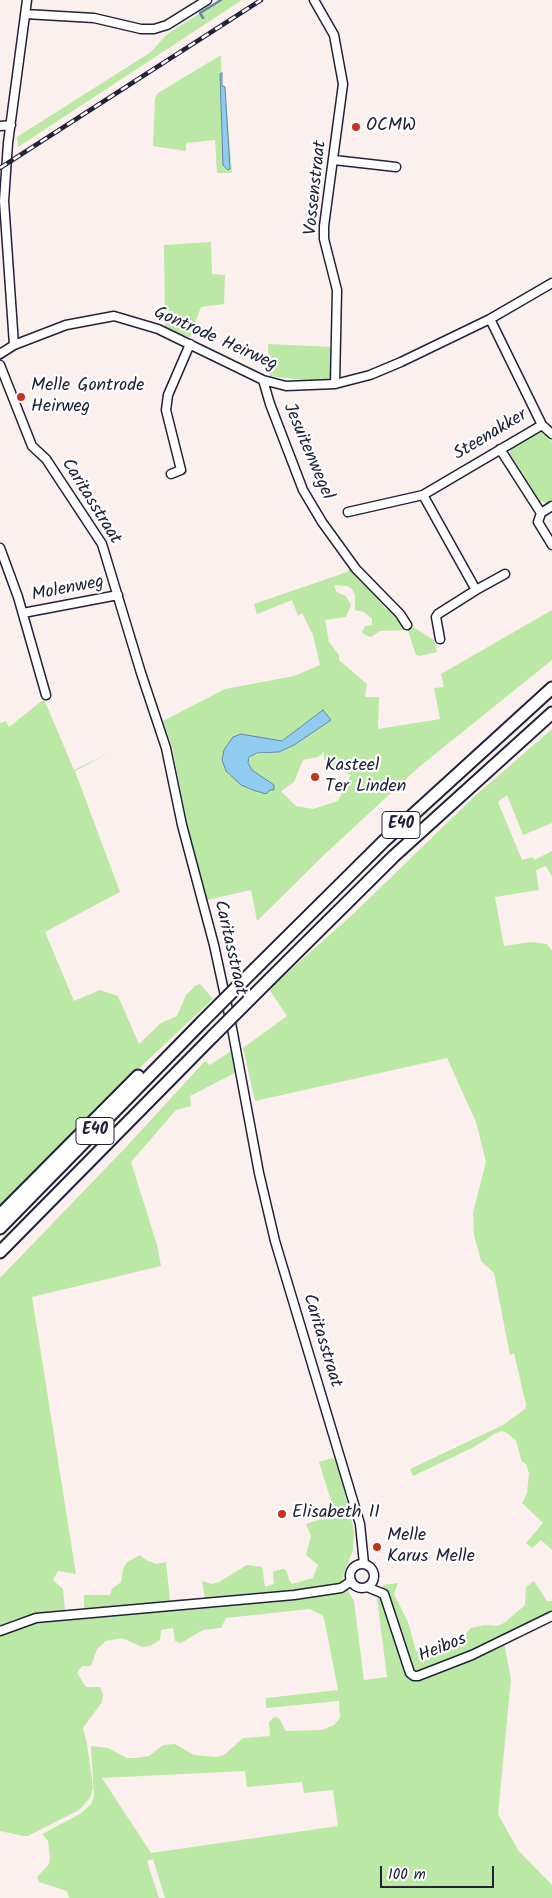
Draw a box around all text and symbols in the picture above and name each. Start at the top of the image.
place label: OCMW [366,116,416,138]
marker: OCMW [350,121,362,133]
street label: Vossenstraat [301,140,333,236]
street label: Gontrode Heirweg [150,303,280,377]
place label: Melle Gontrode Heirweg [31,376,144,418]
marker: Melle Gontrode Heirweg [15,391,27,403]
street label: Jesuitenwegel [277,400,337,504]
street label: Steenakker [450,406,532,466]
street label: Caritasstraat [55,455,125,549]
street label: Molenweg [30,572,106,608]
place label: Kasteel Ter Linden [325,756,406,799]
marker: Kasteel Ter Linden [309,771,321,783]
road number: E40 [382,812,420,838]
street label: Caritasstraat [208,898,250,998]
road number: E40 [76,1118,114,1144]
street label: Caritasstraat [296,1291,346,1391]
place label: Elisabeth II [292,1503,380,1525]
marker: Elisabeth II [276,1508,288,1520]
place label: Melle Karus Melle [387,1526,475,1568]
marker: Melle Karus Melle [371,1541,383,1553]
street label: Heibos [416,1630,470,1668]
scale bar [382,1856,496,1888]
text: 100 m [388,1863,426,1887]

